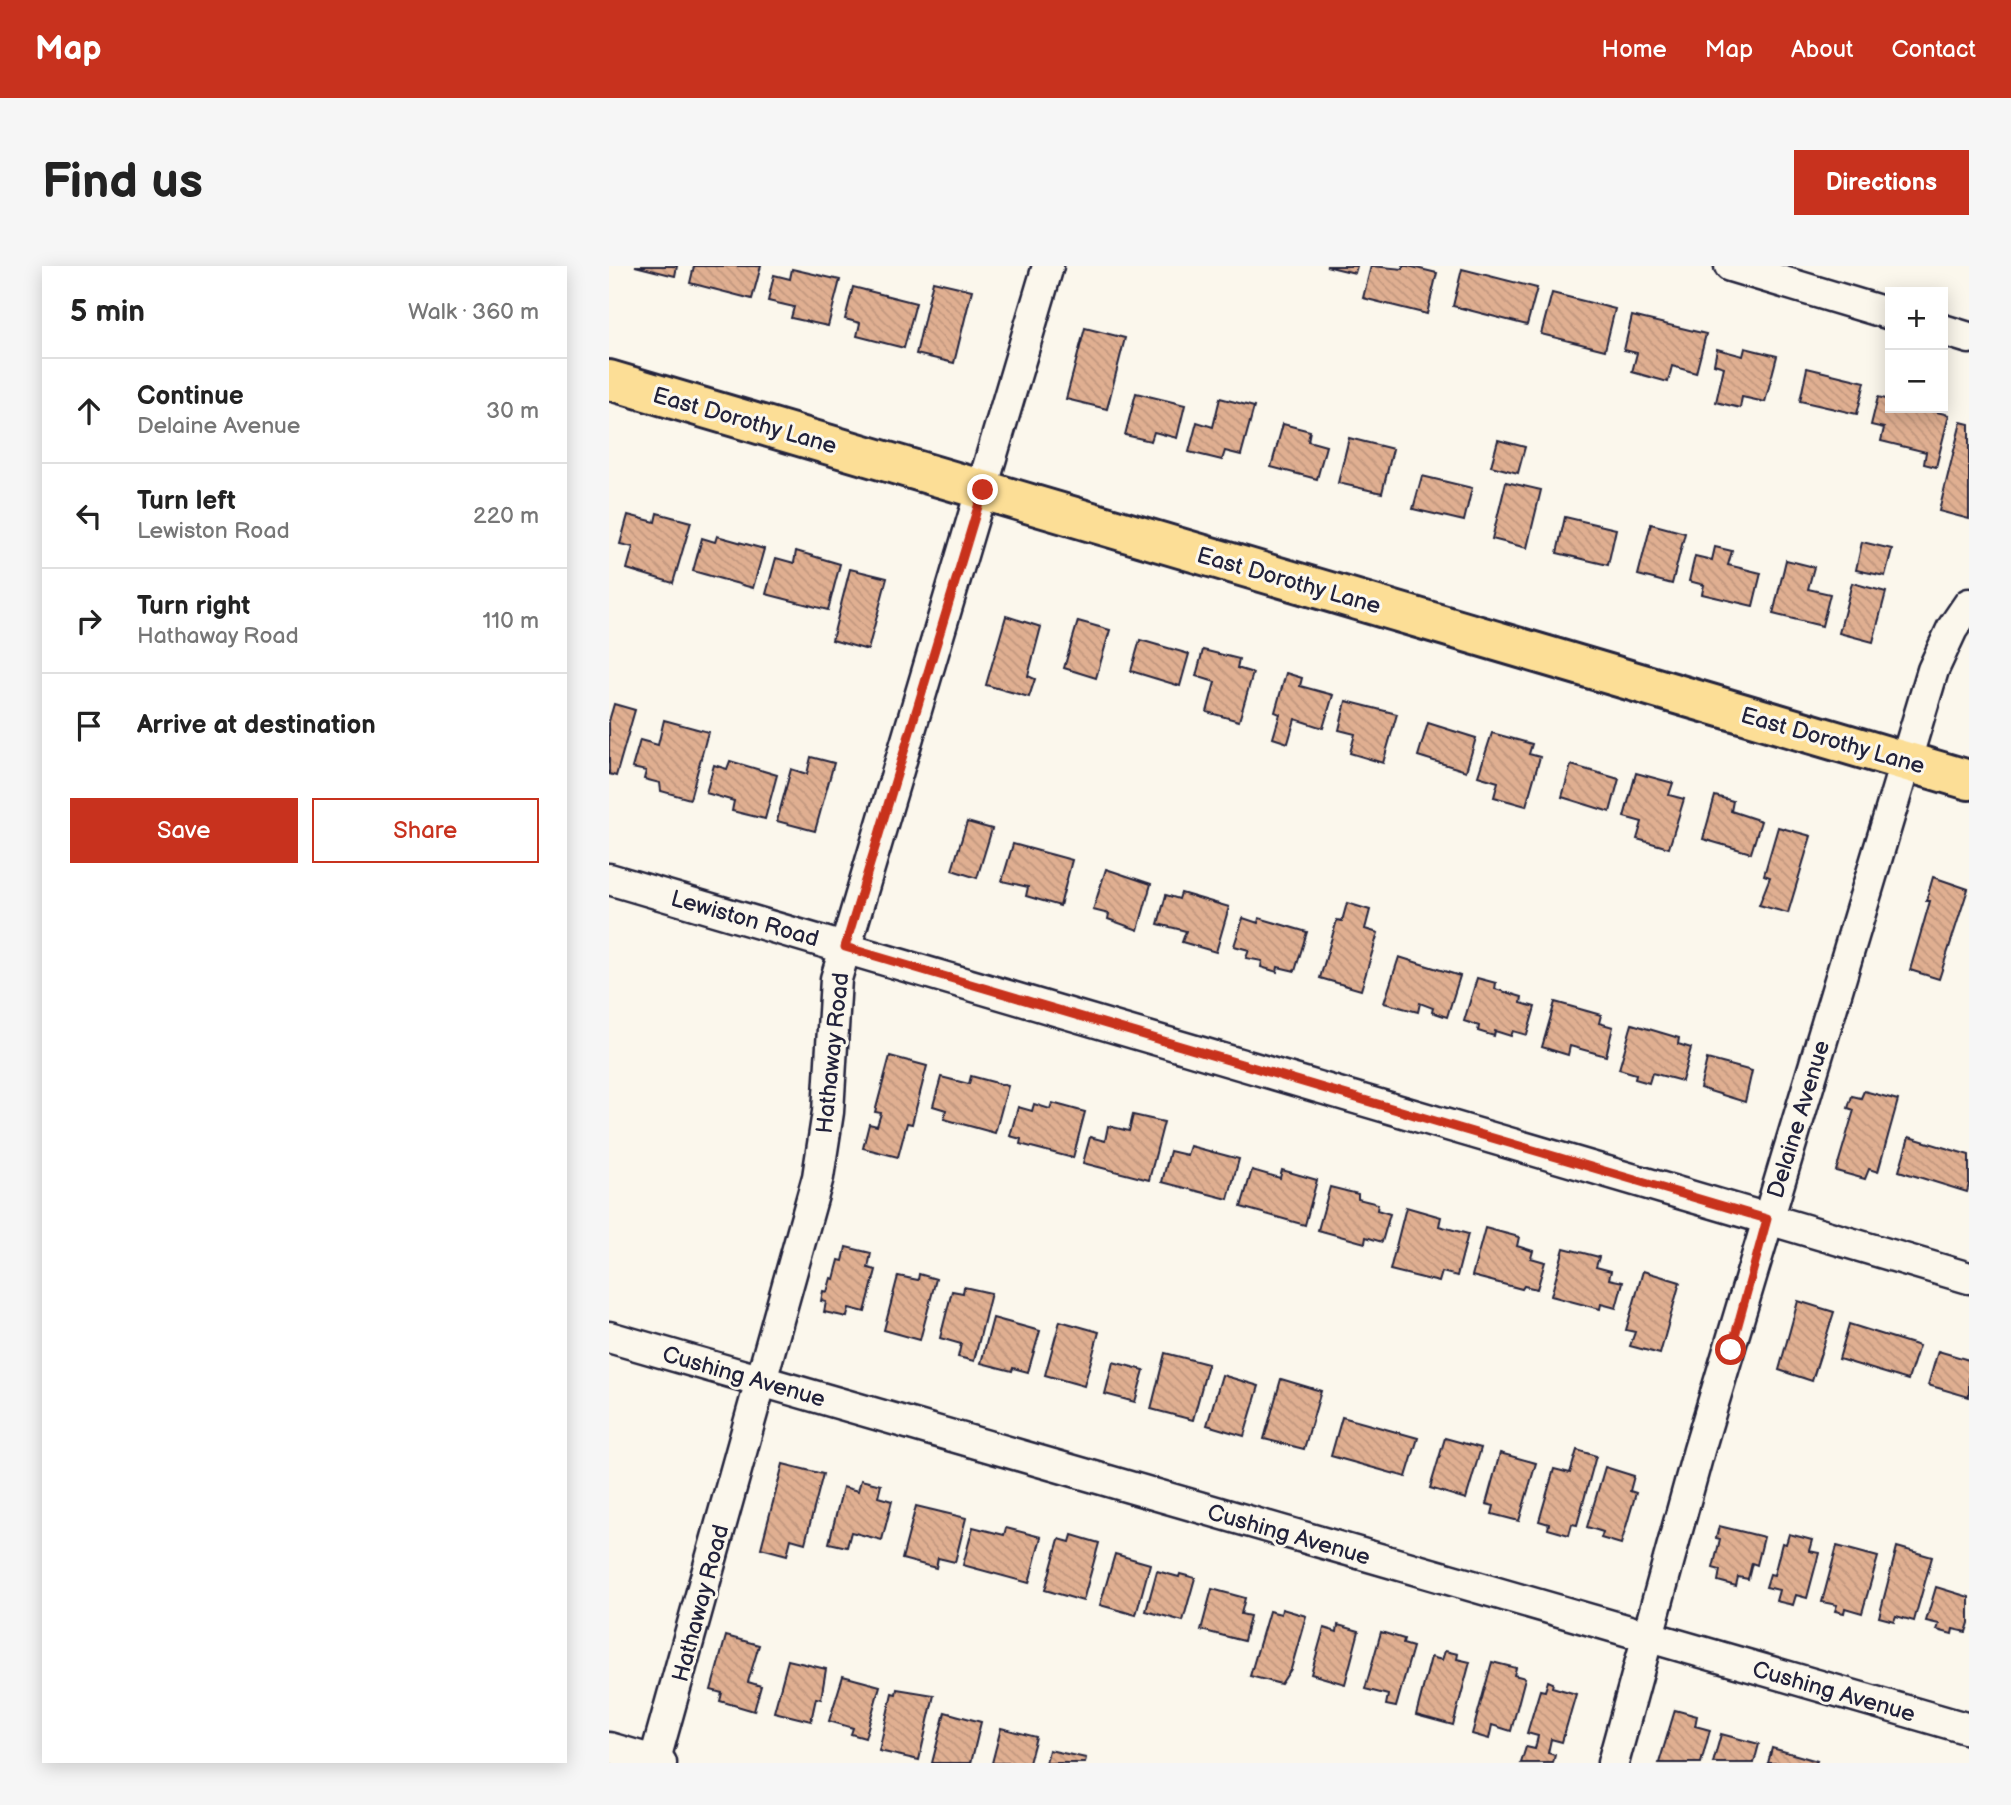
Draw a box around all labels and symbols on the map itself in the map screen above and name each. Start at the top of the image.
street label: East Dorothy Lane [650,381,840,461]
route end [967,474,998,505]
street label: East Dorothy Lane [1194,541,1384,621]
street label: East Dorothy Lane [1738,701,1928,781]
street label: Lewiston Road [668,884,822,953]
street label: Hathaway Road [811,971,855,1135]
street label: Delaine Avenue [1762,1037,1836,1202]
route start [1715,1334,1746,1365]
street label: Cushing Avenue [659,1340,828,1414]
street label: Cushing Avenue [1204,1498,1373,1572]
street label: Hathaway Road [667,1522,735,1685]
street label: Cushing Avenue [1749,1655,1918,1729]

